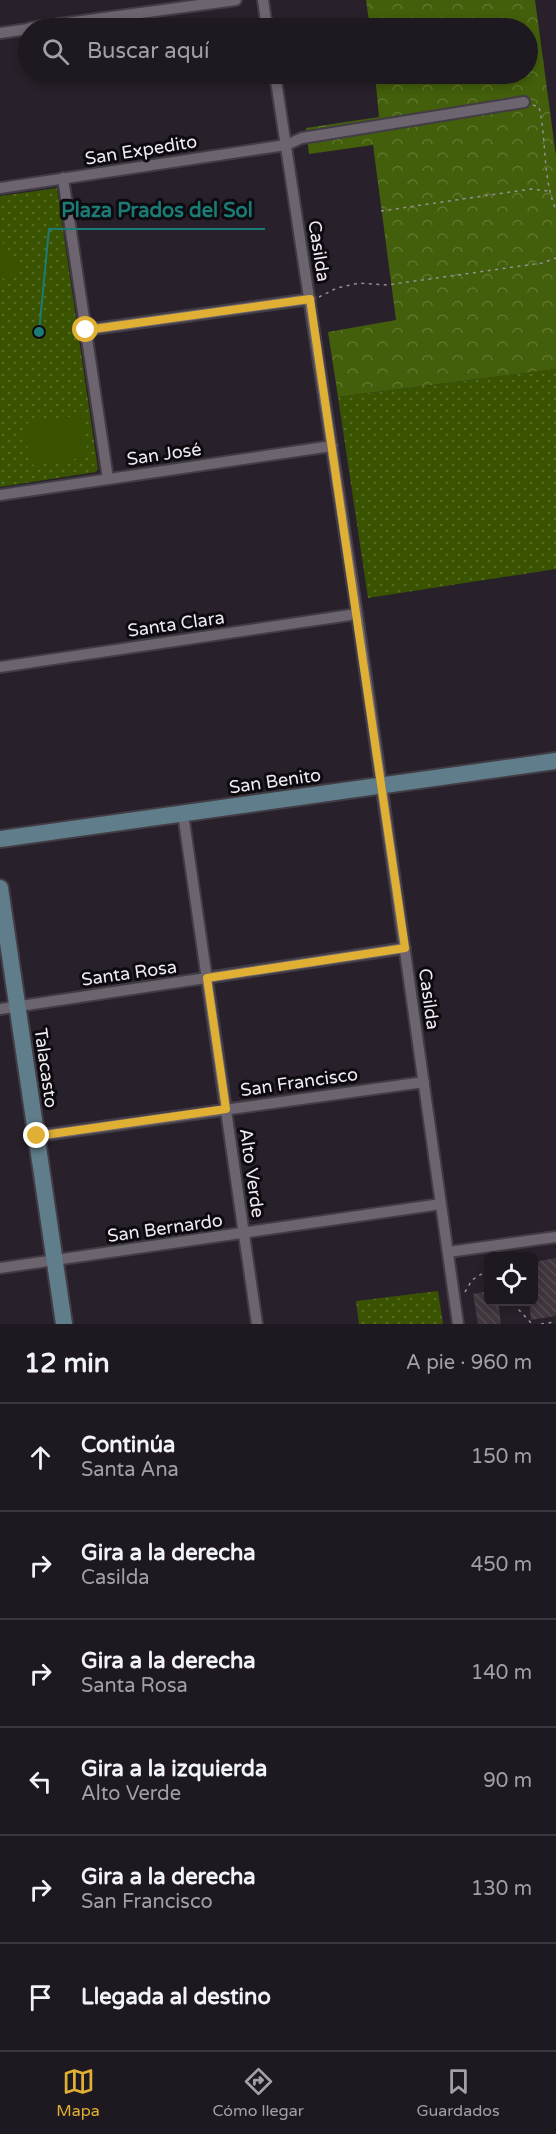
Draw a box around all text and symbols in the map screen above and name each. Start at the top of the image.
search box [18,18,538,84]
icon: search [39,35,72,68]
text: Buscar aquí [87,38,209,64]
street label: San Expedito [83,130,199,170]
callout: Plaza Prados del Sol [49,191,265,229]
text: Plaza Prados del Sol [61,199,253,223]
street label: Casilda [303,219,335,283]
route start [72,316,98,342]
street label: San José [125,438,203,470]
street label: Santa Clara [126,606,226,642]
street label: San Benito [228,764,322,798]
street label: Santa Rosa [80,955,178,991]
street label: Casilda [414,967,444,1031]
street label: Talacasto [30,1027,62,1109]
street label: San Francisco [239,1063,359,1101]
route end [23,1122,49,1148]
street label: Alto Verde [235,1127,269,1219]
street label: San Bernardo [106,1209,224,1247]
map controls [484,1252,538,1306]
button: locate [484,1252,538,1306]
text: 12 min [24,1348,110,1379]
text: A pie · 960 m [406,1351,532,1375]
text: Continúa [81,1432,175,1458]
icon: ahead [24,1441,57,1474]
text: 150 m [471,1445,532,1469]
text: Santa Ana [81,1458,179,1482]
text: Gira a la derecha [81,1540,256,1566]
icon: right [24,1549,57,1582]
text: 450 m [471,1553,532,1577]
text: Casilda [81,1566,150,1590]
text: Gira a la derecha [81,1648,256,1674]
icon: right [24,1657,57,1690]
text: 140 m [471,1661,532,1685]
text: Santa Rosa [81,1674,188,1698]
text: Gira a la izquierda [81,1756,267,1782]
icon: left [24,1765,57,1798]
text: 90 m [483,1769,532,1793]
text: Alto Verde [81,1782,181,1806]
text: Gira a la derecha [81,1864,256,1890]
icon: right [24,1873,57,1906]
text: 130 m [471,1877,532,1901]
text: San Francisco [81,1890,213,1914]
icon: arrive [24,1981,57,2014]
text: Llegada al destino [81,1984,271,2010]
tab: Mapa [56,2065,100,2121]
tab: Cómo llegar [212,2065,304,2121]
tab: Guardados [416,2065,500,2121]

